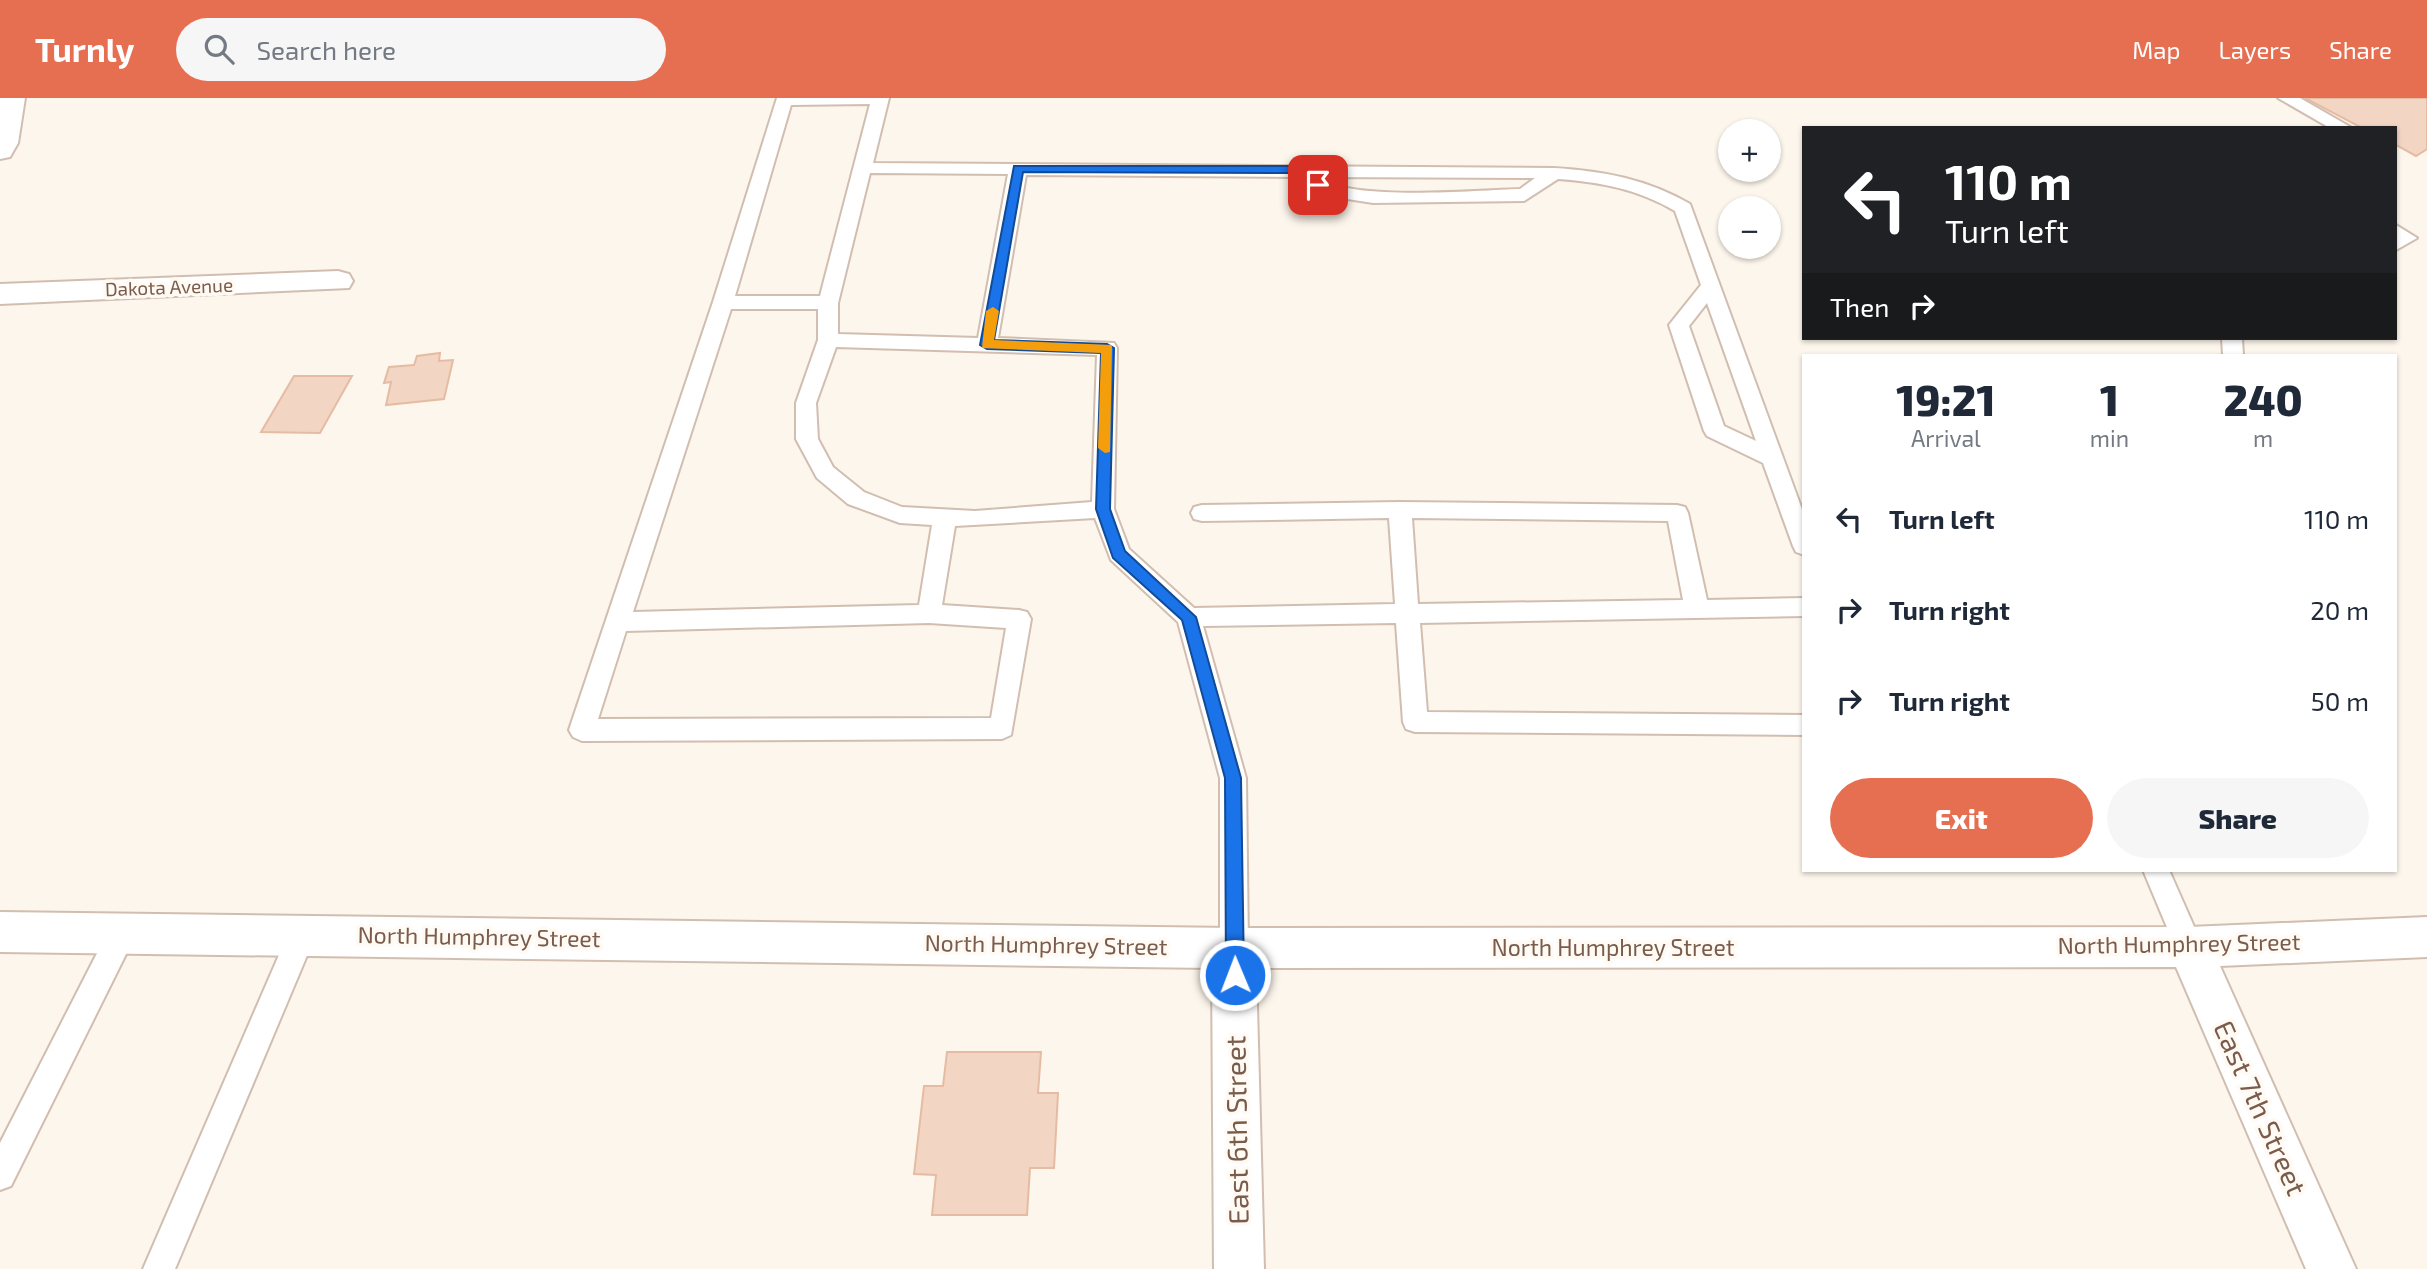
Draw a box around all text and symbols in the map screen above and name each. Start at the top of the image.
search box [176,18,666,81]
text: Turnly [35,29,134,69]
icon: search [200,30,238,68]
text: Search here [256,34,396,65]
text: Map [2132,35,2180,64]
text: Layers [2218,35,2291,64]
text: Share [2329,35,2392,64]
map controls [1718,119,1781,259]
button: + [1718,119,1781,182]
text: 110 m [1945,151,2072,210]
icon: left [1830,154,1921,245]
pin [1288,155,1348,215]
icon: arrive [1299,166,1337,204]
button: − [1718,196,1781,259]
text: Turn left [1945,211,2069,249]
street label: Dakota Avenue [104,273,234,300]
icon: right [1903,287,1941,325]
text: Then [1830,291,1889,322]
text: 19:21 [1896,374,1996,424]
text: 1 [2100,374,2119,424]
text: 240 [2223,374,2303,424]
text: Arrival [1911,424,1981,452]
text: min [2090,424,2129,452]
text: m [2253,424,2273,452]
icon: left [1830,500,1868,538]
text: Turn left [1889,503,1995,534]
text: 110 m [2304,503,2369,534]
icon: right [1830,591,1868,629]
text: Turn right [1889,594,2010,625]
text: 20 m [2310,594,2369,625]
icon: right [1830,682,1868,720]
text: Turn right [1889,685,2010,716]
text: 50 m [2311,685,2369,716]
button: Exit [1830,778,2093,858]
button: Share [2107,778,2369,858]
street label: North Humphrey Street [357,920,601,952]
street label: North Humphrey Street [2057,927,2301,959]
street label: North Humphrey Street [924,928,1168,960]
street label: North Humphrey Street [1492,933,1735,961]
position arrow [1198,938,1272,1012]
street label: East 7th Street [2207,1015,2315,1200]
street label: East 6th Street [1217,1035,1255,1225]

